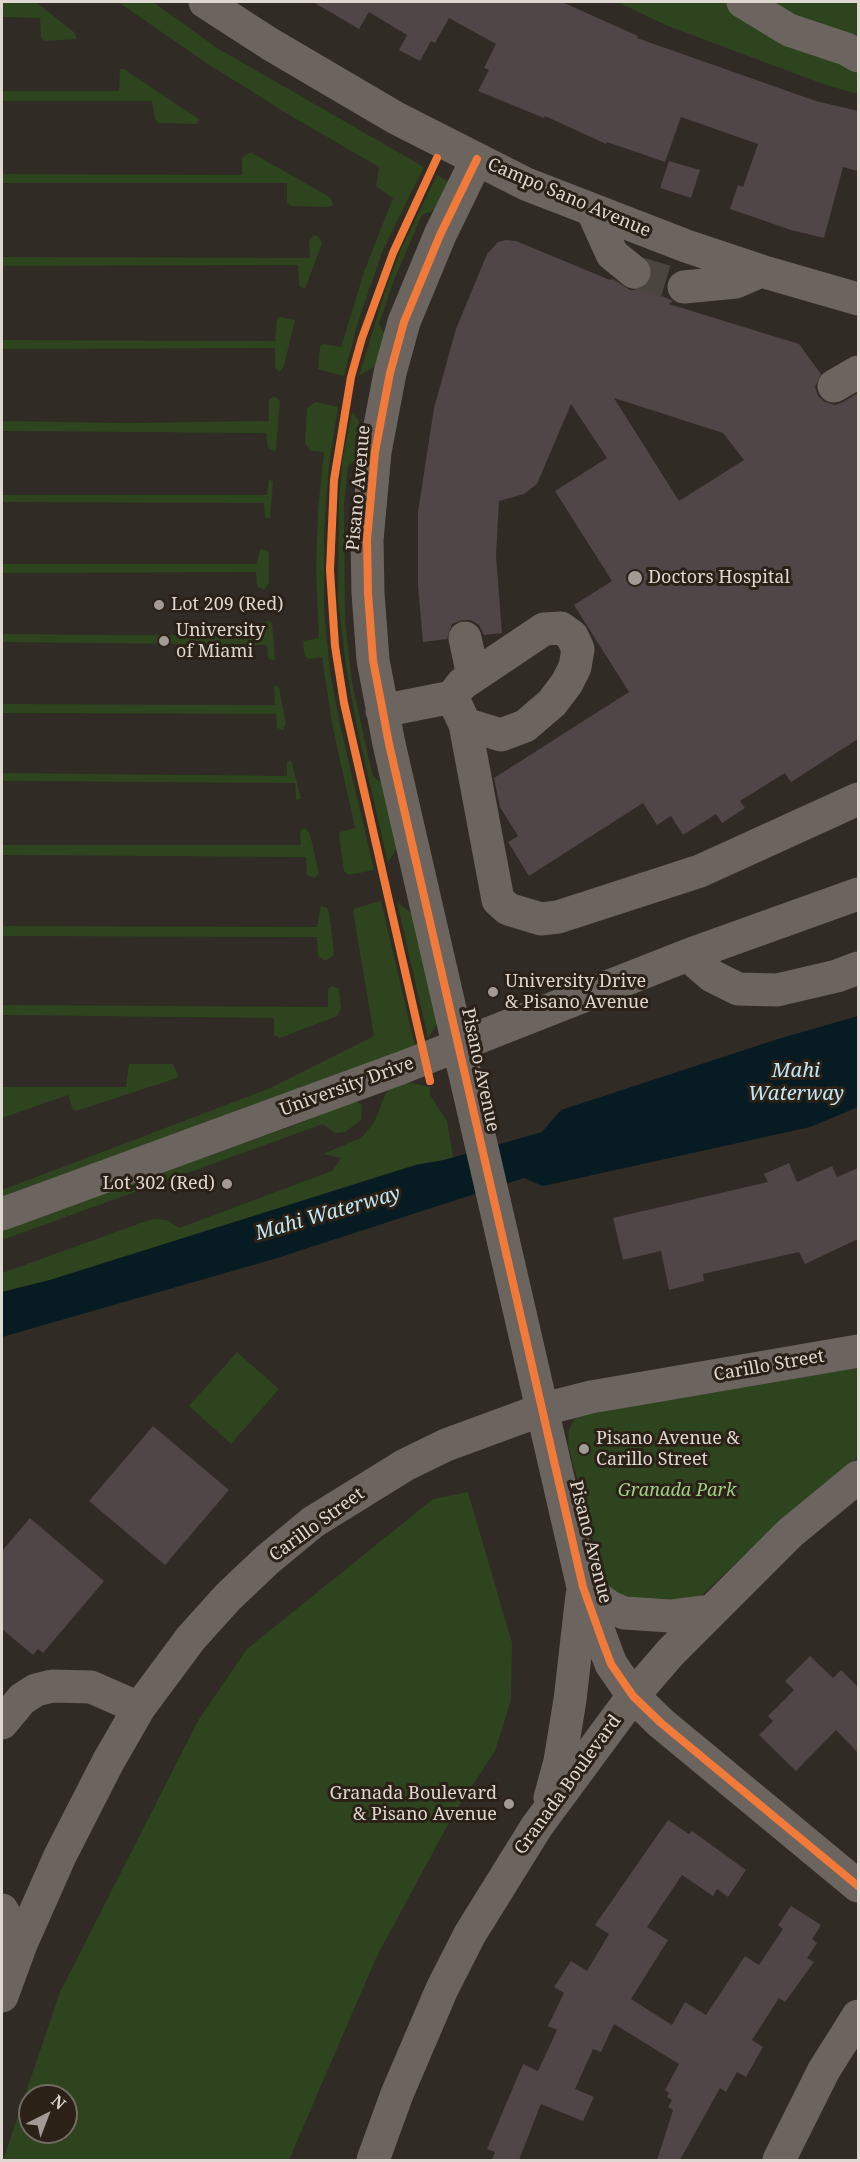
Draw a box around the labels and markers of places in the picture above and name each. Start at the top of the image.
place label: Doctors Hospital [648,567,790,589]
marker: Doctors Hospital [626,569,644,587]
place label: Lot 209 (Red) [171,594,283,616]
marker: Lot 209 (Red) [152,598,166,612]
place label: University of Miami [176,620,265,662]
marker: University of Miami [157,634,171,648]
place label: University Drive & Pisano Avenue [505,971,649,1014]
marker: University Drive & Pisano Avenue [486,985,500,999]
place label: Lot 302 (Red) [103,1173,215,1195]
marker: Lot 302 (Red) [220,1177,234,1191]
place label: Pisano Avenue & Carillo Street [596,1428,740,1470]
marker: Pisano Avenue & Carillo Street [577,1442,591,1456]
place label: Granada Boulevard & Pisano Avenue [329,1783,497,1826]
marker: Granada Boulevard & Pisano Avenue [502,1797,516,1811]

